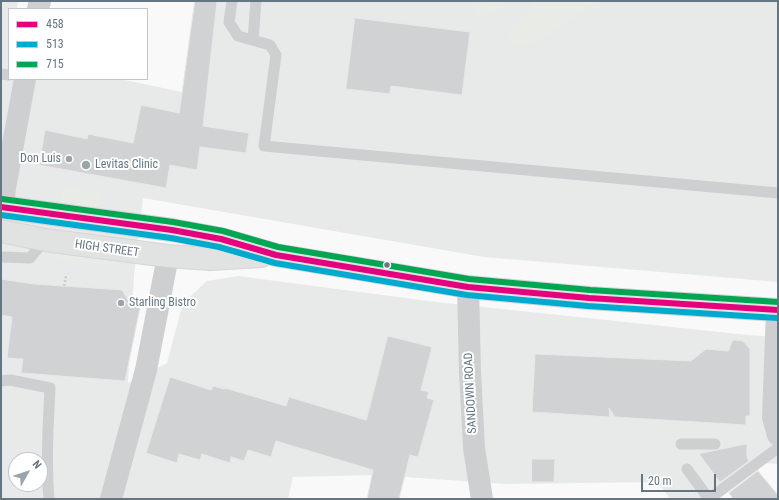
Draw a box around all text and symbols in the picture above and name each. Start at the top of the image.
legend [8,8,148,80]
text: 458 [46,17,64,31]
text: 513 [46,37,64,51]
text: 715 [46,57,64,71]
place label: Don Luis [20,152,61,166]
marker: Don Luis [64,154,74,164]
place label: Levitas Clinic [95,158,158,172]
marker: Levitas Clinic [80,159,92,171]
street label: HIGH STREET [74,237,140,261]
unlabelled marker [382,260,392,270]
place label: Starling Bistro [129,296,196,310]
marker: Starling Bistro [116,298,126,308]
street label: SANDOWN ROAD [462,352,480,434]
north arrow [8,452,48,492]
text: N [30,458,44,471]
scale bar [643,466,718,492]
text: 20 m [648,474,672,488]

